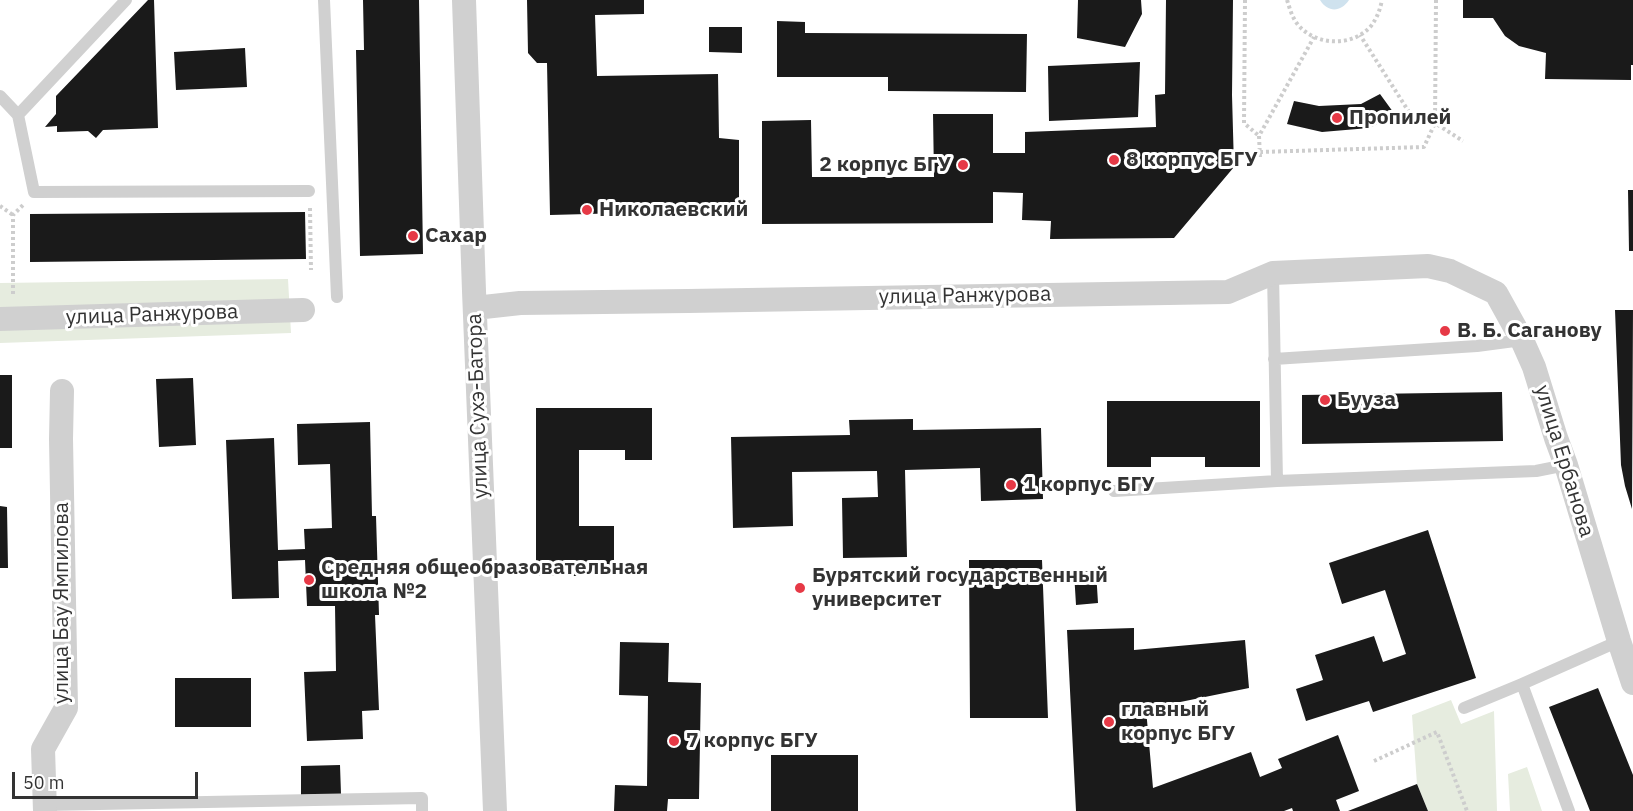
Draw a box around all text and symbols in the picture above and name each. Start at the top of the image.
place label: Пропилей [1349,105,1451,131]
marker: Пропилей [1330,111,1344,125]
place label: 8 корпус БГУ [1126,147,1258,173]
place label: 2 корпус БГУ [819,152,951,178]
marker: 8 корпус БГУ [1107,153,1121,167]
marker: 2 корпус БГУ [956,158,970,172]
place label: Николаевский [599,197,748,223]
marker: Николаевский [580,203,594,217]
place label: Caxap [425,223,487,249]
marker: Caxap [406,229,420,243]
street label: улица Ранжурова [878,282,1052,310]
street label: улица Ранжурова [65,299,239,331]
street label: улица Сухэ-Батора [462,313,494,499]
place label: В. Б. Саганову [1457,318,1602,344]
marker: В. Б. Саганову [1438,324,1452,338]
street label: улица Ербанова [1529,382,1599,540]
place label: Бууза [1337,387,1396,413]
marker: Бууза [1318,393,1332,407]
place label: 1 корпус БГУ [1023,472,1155,498]
marker: 1 корпус БГУ [1004,478,1018,492]
street label: улица Бау Ямпилова [49,502,75,704]
place label: Средняя общеобразовательная школа №2 [321,555,648,605]
place label: Бурятский государственный университет [812,563,1108,613]
marker: Средняя общеобразовательная школа №2 [302,573,316,587]
marker: Бурятский государственный университет [793,581,807,595]
place label: главный корпус БГУ [1121,697,1235,747]
marker: главный корпус БГУ [1102,715,1116,729]
place label: 7 корпус БГУ [686,728,818,754]
marker: 7 корпус БГУ [667,734,681,748]
scale bar [15,760,201,798]
text: 50 m [23,771,65,794]

